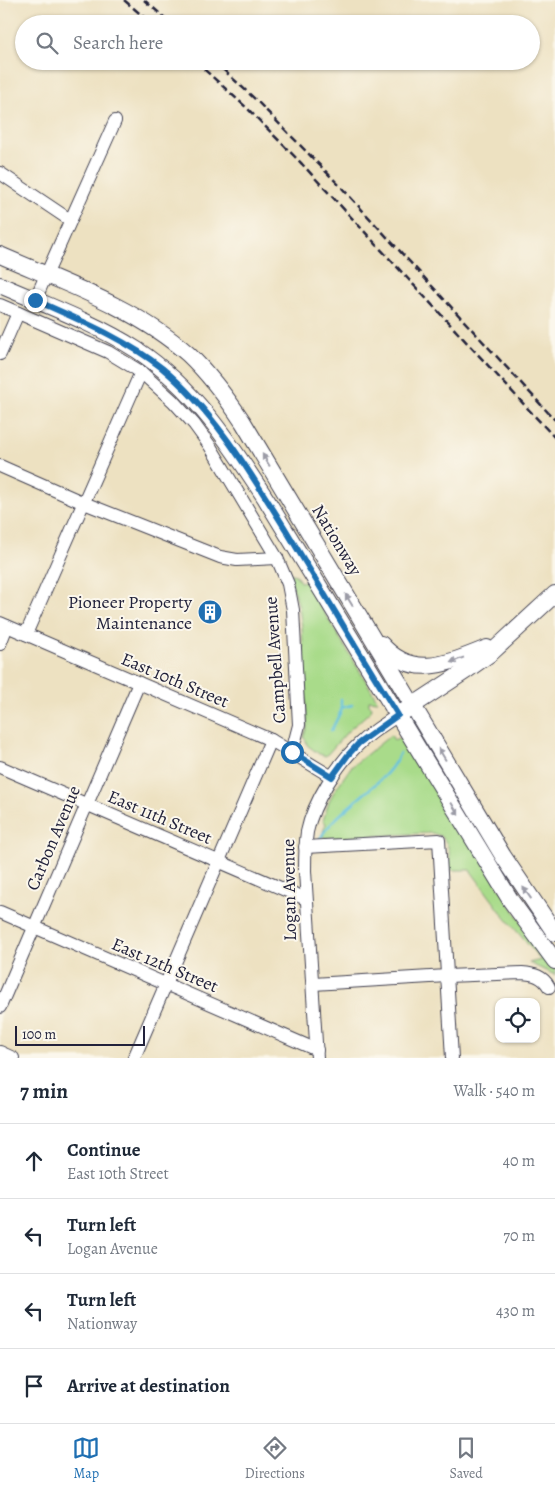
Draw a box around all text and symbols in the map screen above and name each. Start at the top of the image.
search box [15,15,540,70]
icon: search [33,29,61,57]
text: Search here [73,30,163,56]
route end [24,289,47,312]
one-way arrow [262,454,271,467]
street label: Nationway [306,500,368,581]
place label: Pioneer Property Maintenance [68,590,193,635]
one-way arrow [345,594,354,607]
street label: Campbell Avenue [259,596,291,724]
building icon: Pioneer Property Maintenance [197,599,223,625]
street label: East 10th Street [118,647,232,713]
one-way arrow [449,656,464,664]
route start [281,741,304,764]
one-way arrow [438,748,447,761]
street label: Carbon Avenue [20,782,86,894]
street label: East 11th Street [104,784,216,850]
one-way arrow [450,803,459,816]
street label: Logan Avenue [276,839,302,941]
one-way arrow [522,886,532,899]
street label: East 12th Street [108,932,222,998]
map controls [495,998,540,1043]
button: locate [495,998,540,1043]
scale bar [15,1023,145,1046]
text: 100 m [22,1025,56,1044]
text: 7 min [20,1077,68,1105]
text: Walk · 540 m [453,1080,535,1102]
text: Continue [67,1137,141,1163]
icon: ahead [20,1147,48,1175]
text: 40 m [503,1150,535,1172]
text: East 10th Street [67,1163,169,1185]
text: Turn left [67,1212,136,1238]
icon: left [20,1222,48,1250]
text: 70 m [503,1225,535,1247]
text: Logan Avenue [67,1238,158,1260]
text: Turn left [67,1287,136,1313]
icon: left [20,1297,48,1325]
text: 430 m [496,1300,535,1322]
text: Nationway [67,1313,137,1335]
icon: arrive [20,1372,48,1400]
text: Arrive at destination [67,1373,230,1399]
tab: Map [72,1434,100,1483]
tab: Directions [245,1434,305,1483]
tab: Saved [450,1434,483,1483]

